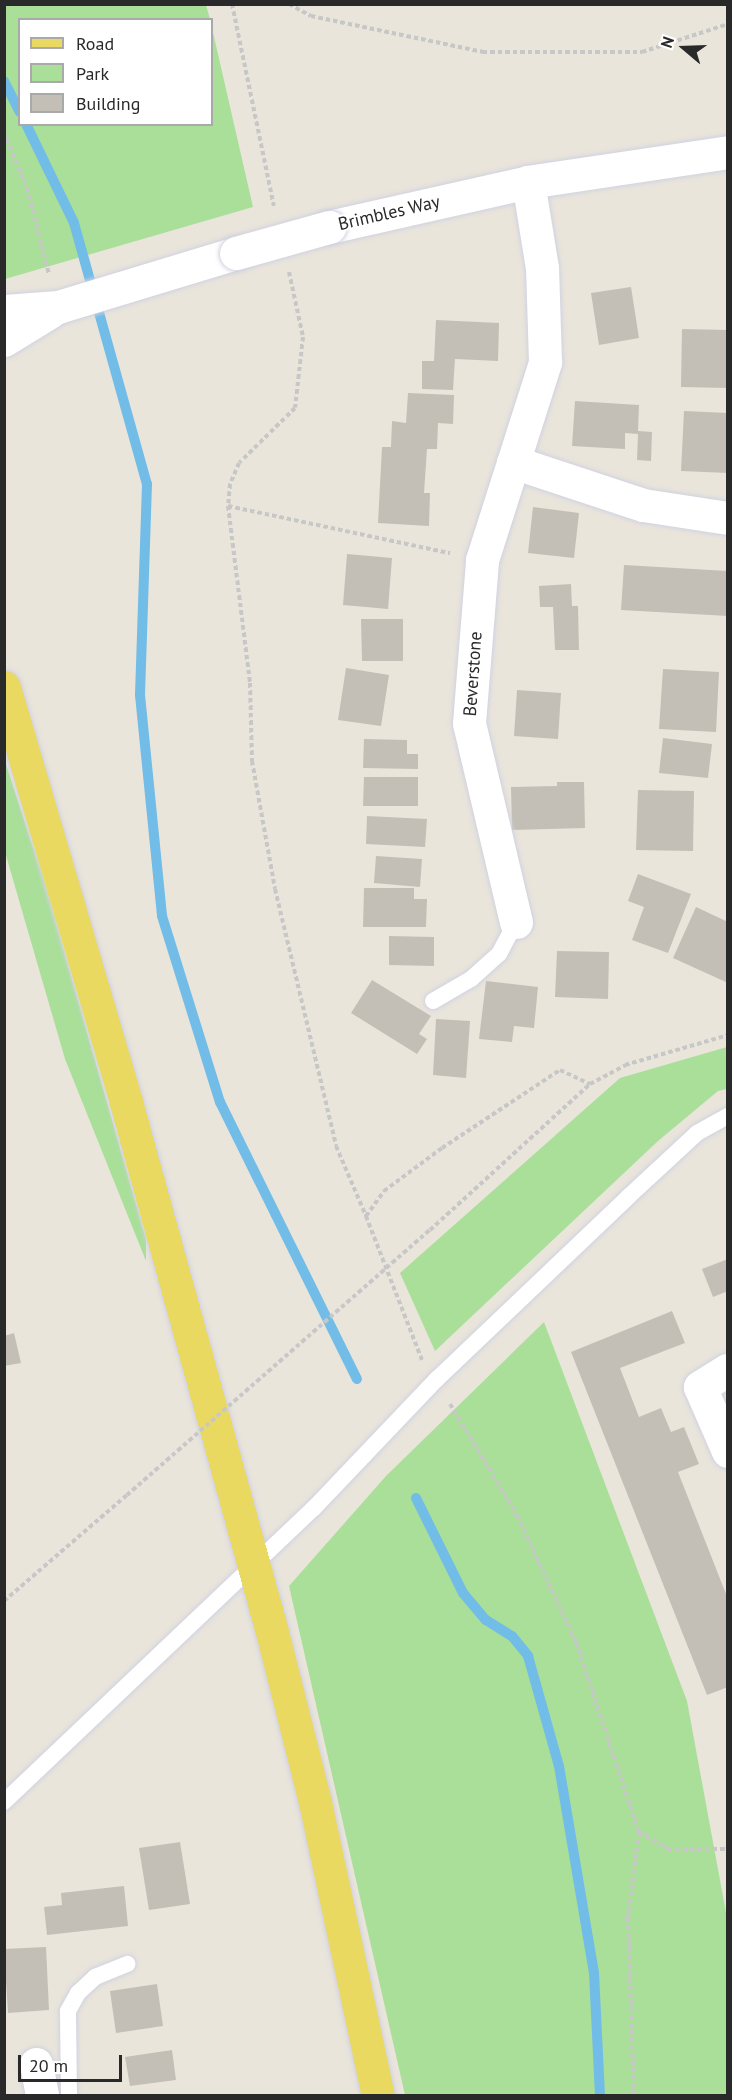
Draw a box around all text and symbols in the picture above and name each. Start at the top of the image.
legend [18,18,213,126]
north arrow [654,18,714,78]
text: Road [76,32,114,55]
text: N [656,34,678,50]
text: Park [76,62,109,85]
text: Building [76,92,140,115]
street label: Brimbles Way [336,191,442,235]
street label: Beverstone [459,631,487,717]
scale bar [21,2043,124,2081]
text: 20 m [29,2054,68,2077]

